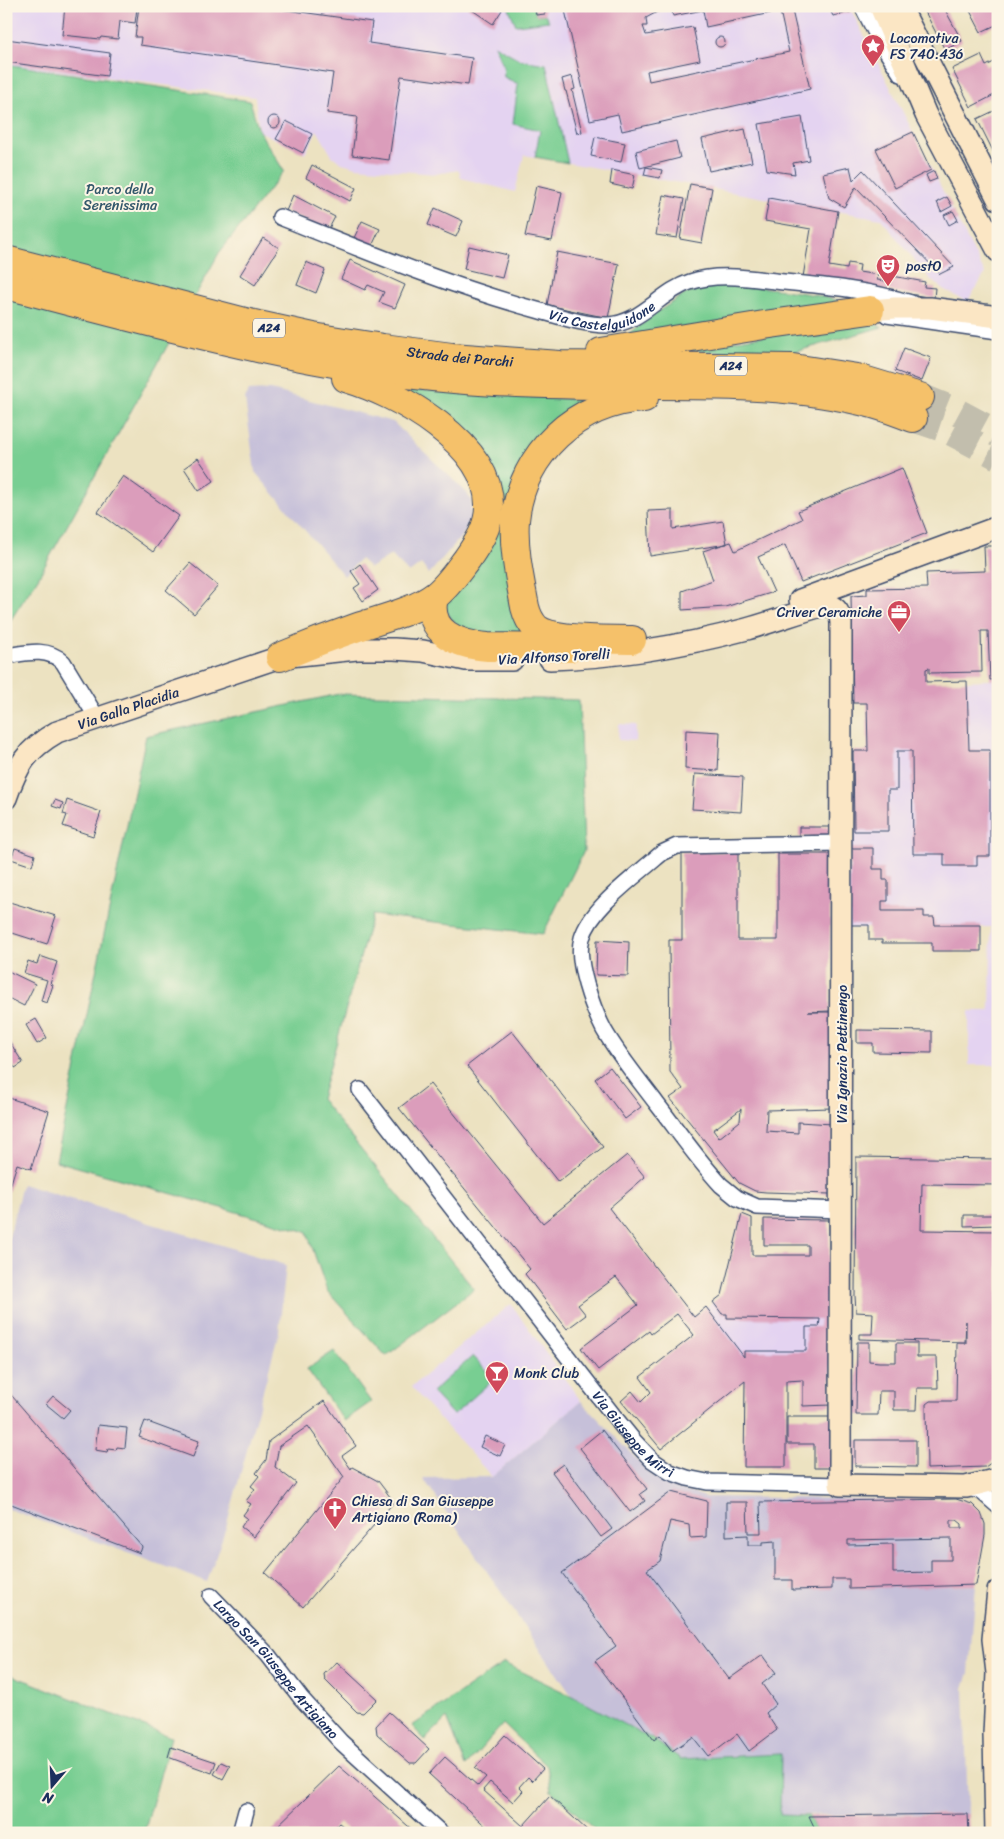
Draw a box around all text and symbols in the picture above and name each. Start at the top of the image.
place label: Locomotiva FS 740.436 [890,26,964,67]
place icon: Locomotiva FS 740.436 [860,33,886,67]
park label: Parco della Serenissima [83,177,158,218]
theatre icon: postO [875,253,901,287]
place label: postO [905,254,942,279]
street label: Via Castelguidone [546,294,661,338]
road number: A24 [253,318,285,338]
street label: Strada dei Parchi [405,339,515,374]
road number: A24 [715,356,747,376]
office icon: Criver Ceramiche [886,599,912,633]
place label: Criver Ceramiche [777,600,882,625]
street label: Via Alfonso Torelli [498,642,612,672]
street label: Via Galla Placidia [74,679,183,737]
street label: Via Ignazio Pettinengo [830,985,855,1123]
bar icon: Monk Club [484,1360,510,1394]
place label: Monk Club [514,1361,579,1386]
street label: Via Giuseppe Mirri [586,1385,678,1485]
place label: Chiesa di San Giuseppe Artigiano (Roma) [351,1489,494,1530]
church icon: Chiesa di San Giuseppe Artigiano (Roma) [322,1496,348,1530]
street label: Largo San Giuseppe Artigiano [207,1593,345,1745]
north arrow [28,1762,78,1812]
text: N [39,1784,58,1812]

